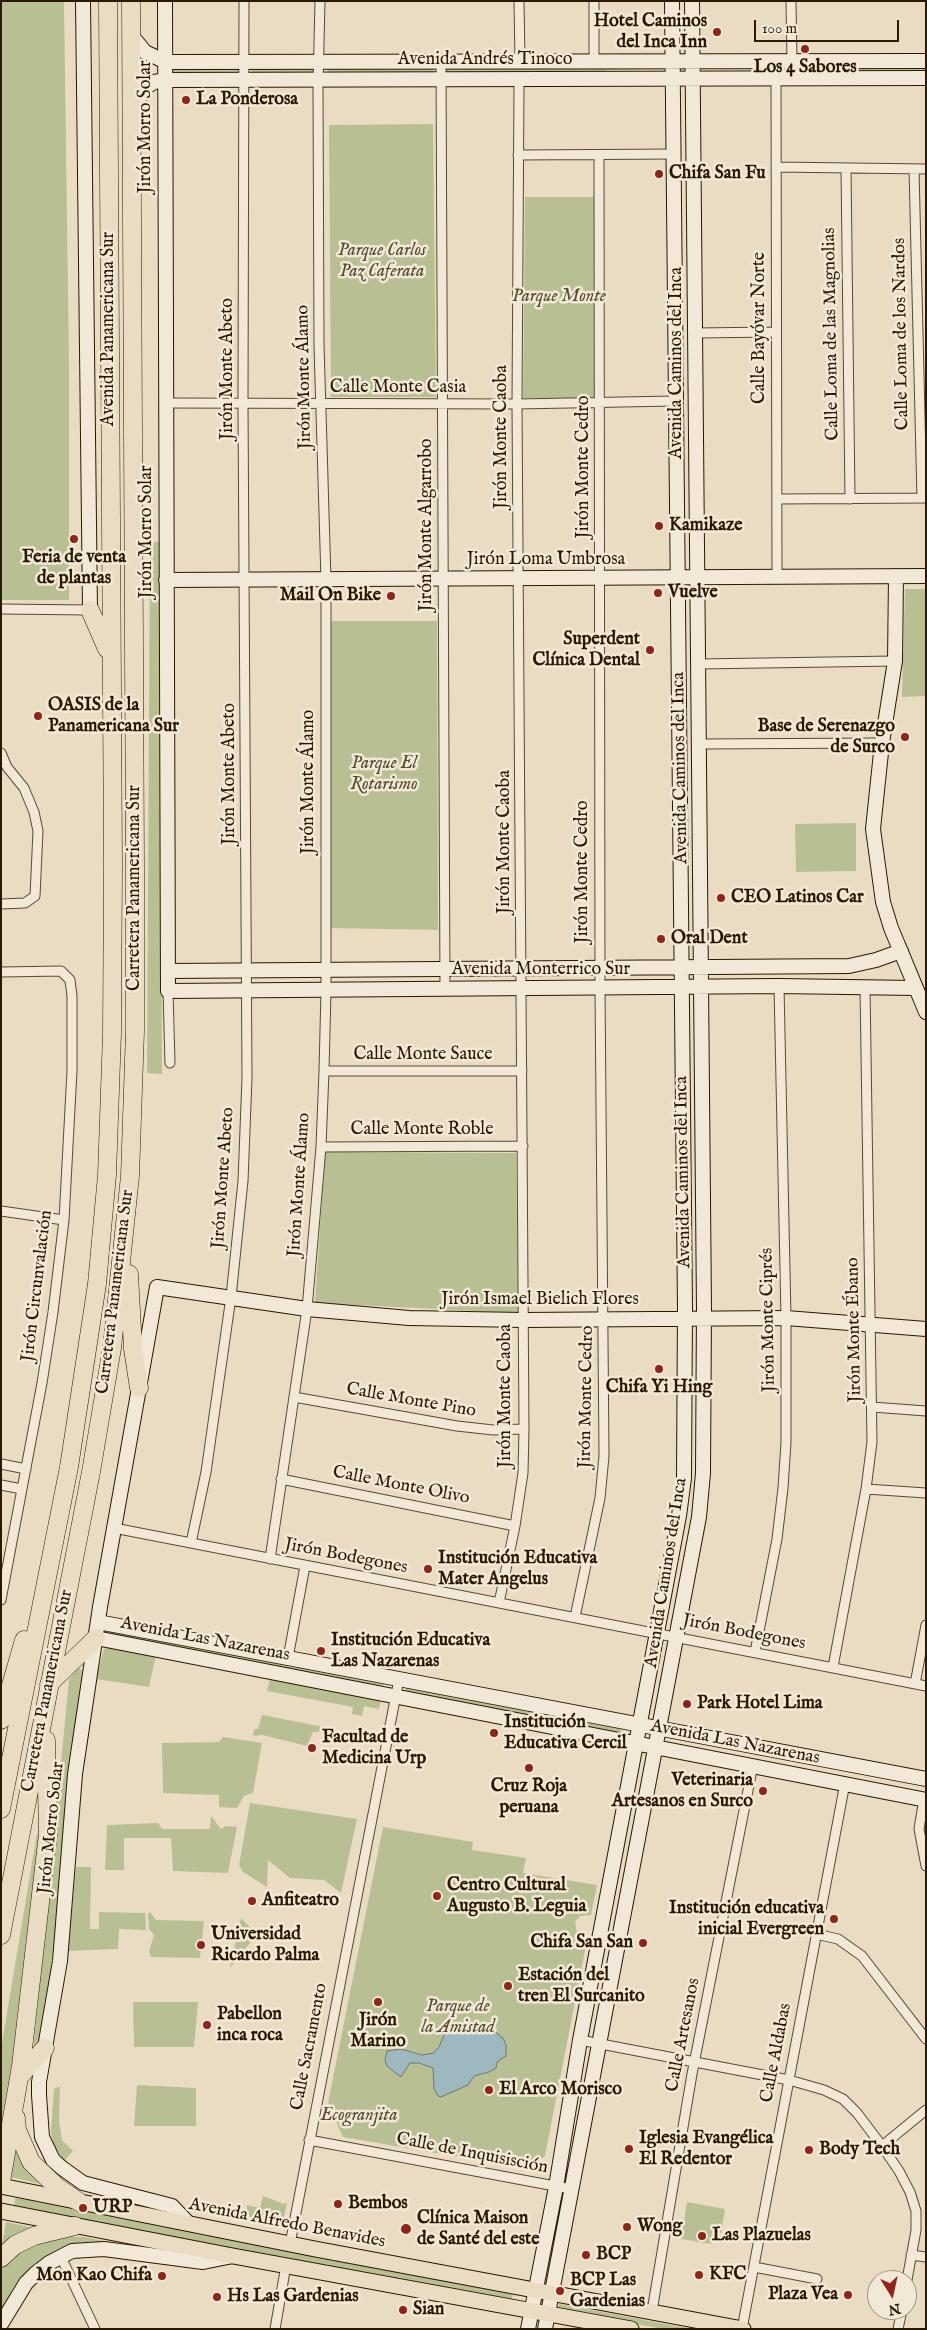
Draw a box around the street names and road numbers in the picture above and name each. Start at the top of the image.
street label: Avenida Andrés Tinoco [398,49,572,71]
street label: Jirón Morro Solar [135,60,157,194]
street label: Calle Loma de las Magnolias [819,227,845,441]
street label: Avenida Panamericana Sur [98,232,120,426]
street label: Calle Loma de los Nardos [890,238,914,430]
street label: Calle Bayóvar Norte [749,252,771,404]
street label: Avenida Caminos del Inca [666,267,688,459]
street label: Jirón Monte Abeto [217,298,239,440]
street label: Jirón Monte Álamo [293,305,317,449]
street label: Jirón Monte Caoba [491,365,513,509]
street label: Calle Monte Casia [330,377,466,399]
street label: Jirón Monte Cedro [573,395,595,539]
street label: Jirón Monte Algarrobo [416,439,438,611]
street label: Jirón Morro Solar [136,465,158,599]
street label: Jirón Loma Umbrosa [467,549,625,571]
street label: Avenida Caminos del Inca [669,672,693,864]
street label: Jirón Monte Abeto [219,703,241,845]
street label: Jirón Monte Álamo [298,710,320,854]
street label: Jirón Monte Caoba [494,770,516,914]
street label: Carretera Panamericana Sur [124,785,146,991]
street label: Jirón Monte Cedro [572,800,594,944]
street label: Avenida Monterrico Sur [452,959,630,981]
street label: Calle Monte Sauce [353,1044,493,1066]
street label: Avenida Caminos del Inca [672,1076,696,1268]
street label: Jirón Monte Abeto [208,1106,240,1250]
street label: Jirón Monte Álamo [284,1112,316,1258]
street label: Calle Monte Roble [351,1119,493,1141]
street label: Carretera Panamericana Sur [93,1189,139,1395]
street label: Jirón Circunvalación [18,1209,58,1363]
street label: Jirón Monte Ciprés [757,1248,781,1392]
street label: Jirón Monte Ébano [843,1257,867,1403]
street label: Jirón Ismael Bielich Flores [441,1289,639,1311]
street label: Jirón Monte Caoba [495,1324,517,1468]
street label: Jirón Monte Cedro [575,1325,599,1469]
street label: Calle Monte Pino [344,1379,478,1423]
street label: Calle Monte Olivo [331,1462,471,1510]
street label: Avenida Caminos del Inca [641,1476,693,1670]
street label: Jirón Bodegones [283,1534,409,1580]
street label: Carretera Panamericana Sur [18,1588,78,1794]
street label: Jirón Bodegones [681,1610,807,1656]
street label: Avenida Las Nazarenas [119,1613,291,1667]
street label: Avenida Las Nazarenas [649,1716,821,1770]
street label: Jirón Morro Solar [34,1761,70,1895]
street label: Calle Artesanos [662,1976,706,2094]
street label: Calle Sacramento [287,1982,333,2112]
street label: Calle Aldabas [757,2001,797,2105]
street label: Calle de Inquisisción [394,2129,550,2179]
street label: Avenida Alfredo Benavides [187,2194,387,2254]

